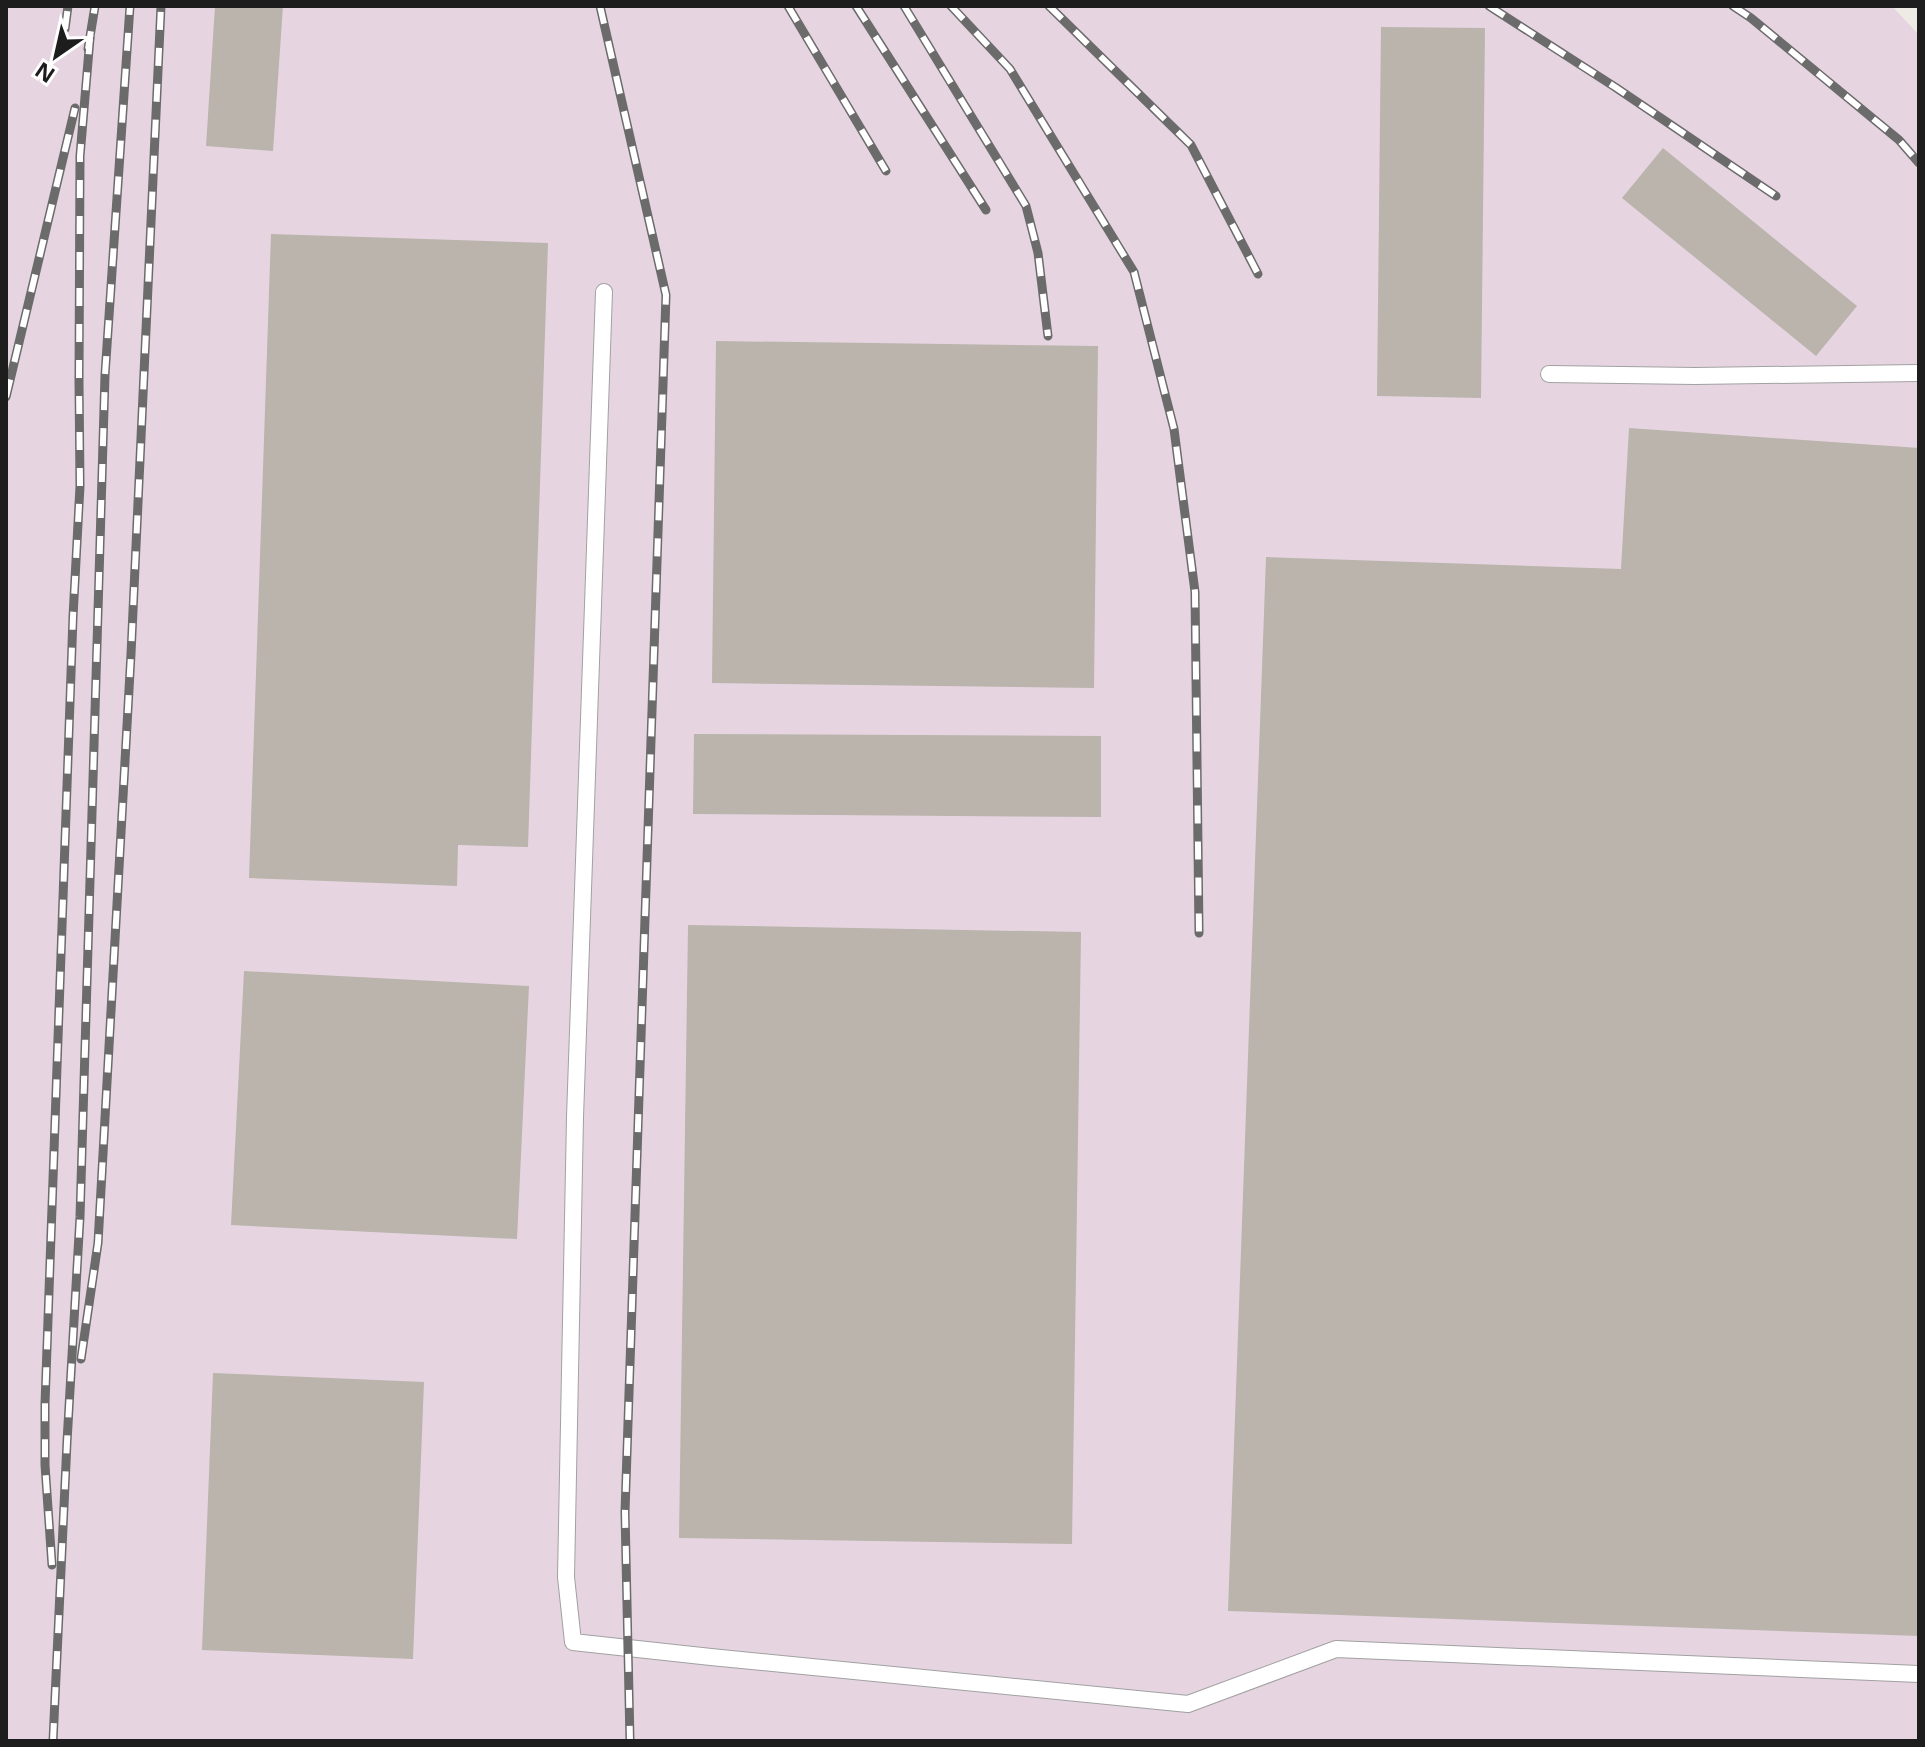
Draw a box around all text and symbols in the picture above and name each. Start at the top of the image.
north arrow [16,16,96,96]
text: N [28,56,60,91]

